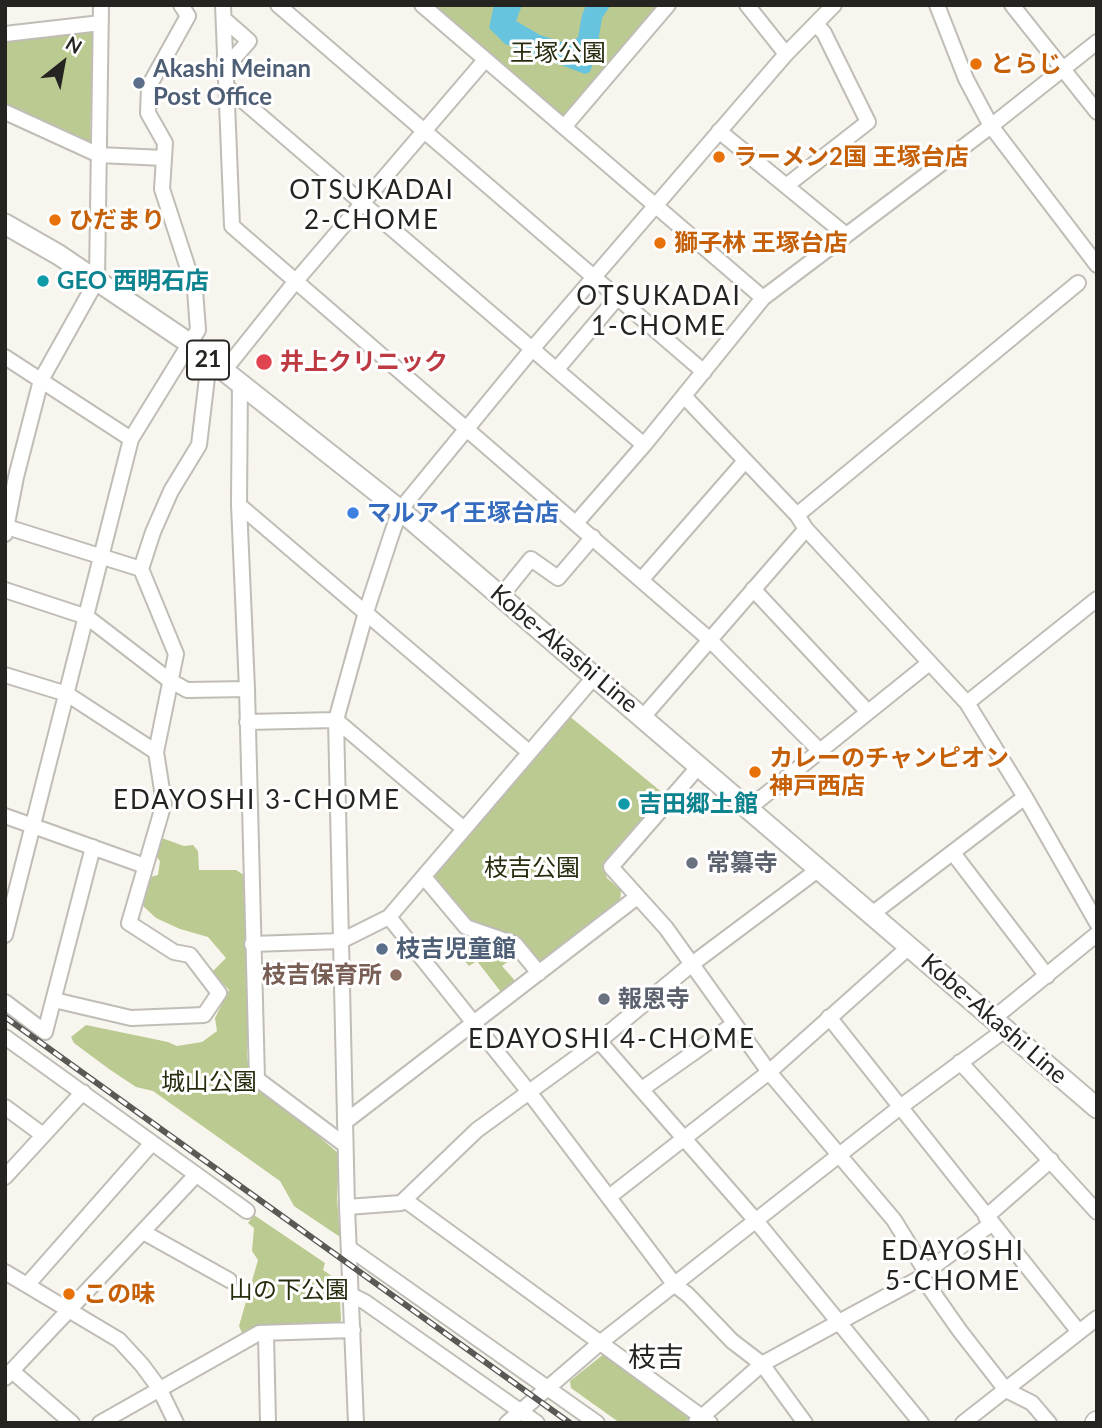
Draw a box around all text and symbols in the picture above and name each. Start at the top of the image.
north arrow [28,28,98,98]
text: N [62,31,86,58]
park label: 王塚公園 [510,39,606,67]
place label: とらじ [990,50,1062,78]
place label: Akashi Meinan Post Office [153,55,311,111]
marker: とらじ [968,56,984,72]
marker: Akashi Meinan Post Office [131,75,147,91]
place label: ラーメン2国 王塚台店 [733,143,969,171]
marker: ラーメン2国 王塚台店 [711,149,727,165]
district label: OTSUKADAI 2-CHOME [290,175,454,236]
place label: ひだまり [69,206,165,234]
marker: ひだまり [47,212,63,228]
place label: 獅子林 王塚台店 [674,229,848,257]
marker: 獅子林 王塚台店 [652,235,668,251]
place label: GEO 西明石店 [57,267,209,295]
marker: GEO 西明石店 [35,273,51,289]
district label: OTSUKADAI 1-CHOME [577,281,741,342]
road number: 21 [187,340,229,380]
place label: 井上クリニック [280,348,448,376]
marker: 井上クリニック [254,352,274,372]
place label: マルアイ王塚台店 [367,499,559,527]
marker: マルアイ王塚台店 [345,505,361,521]
street label: Kobe-Akashi Line [484,579,644,719]
place label: カレーのチャンピオン 神戸西店 [769,744,1009,800]
marker: カレーのチャンピオン 神戸西店 [747,764,763,780]
district label: EDAYOSHI 3-CHOME [115,785,399,817]
place label: 吉田郷土館 [638,790,758,818]
marker: 吉田郷土館 [616,796,632,812]
place label: 常纂寺 [706,849,778,877]
park label: 枝吉公園 [484,854,580,882]
marker: 常纂寺 [684,855,700,871]
place label: 枝吉児童館 [396,935,516,963]
marker: 枝吉児童館 [374,941,390,957]
street label: Kobe-Akashi Line [915,948,1073,1090]
place label: 枝吉保育所 [262,961,382,989]
marker: 枝吉保育所 [388,967,404,983]
place label: 報恩寺 [618,985,690,1013]
marker: 報恩寺 [596,991,612,1007]
district label: EDAYOSHI 4-CHOME [470,1024,754,1056]
park label: 城山公園 [161,1068,257,1096]
district label: EDAYOSHI 5-CHOME [882,1236,1024,1298]
park label: 山の下公園 [229,1276,349,1304]
place label: この味 [83,1280,155,1308]
marker: この味 [61,1286,77,1302]
district label: 枝吉 [628,1341,684,1375]

